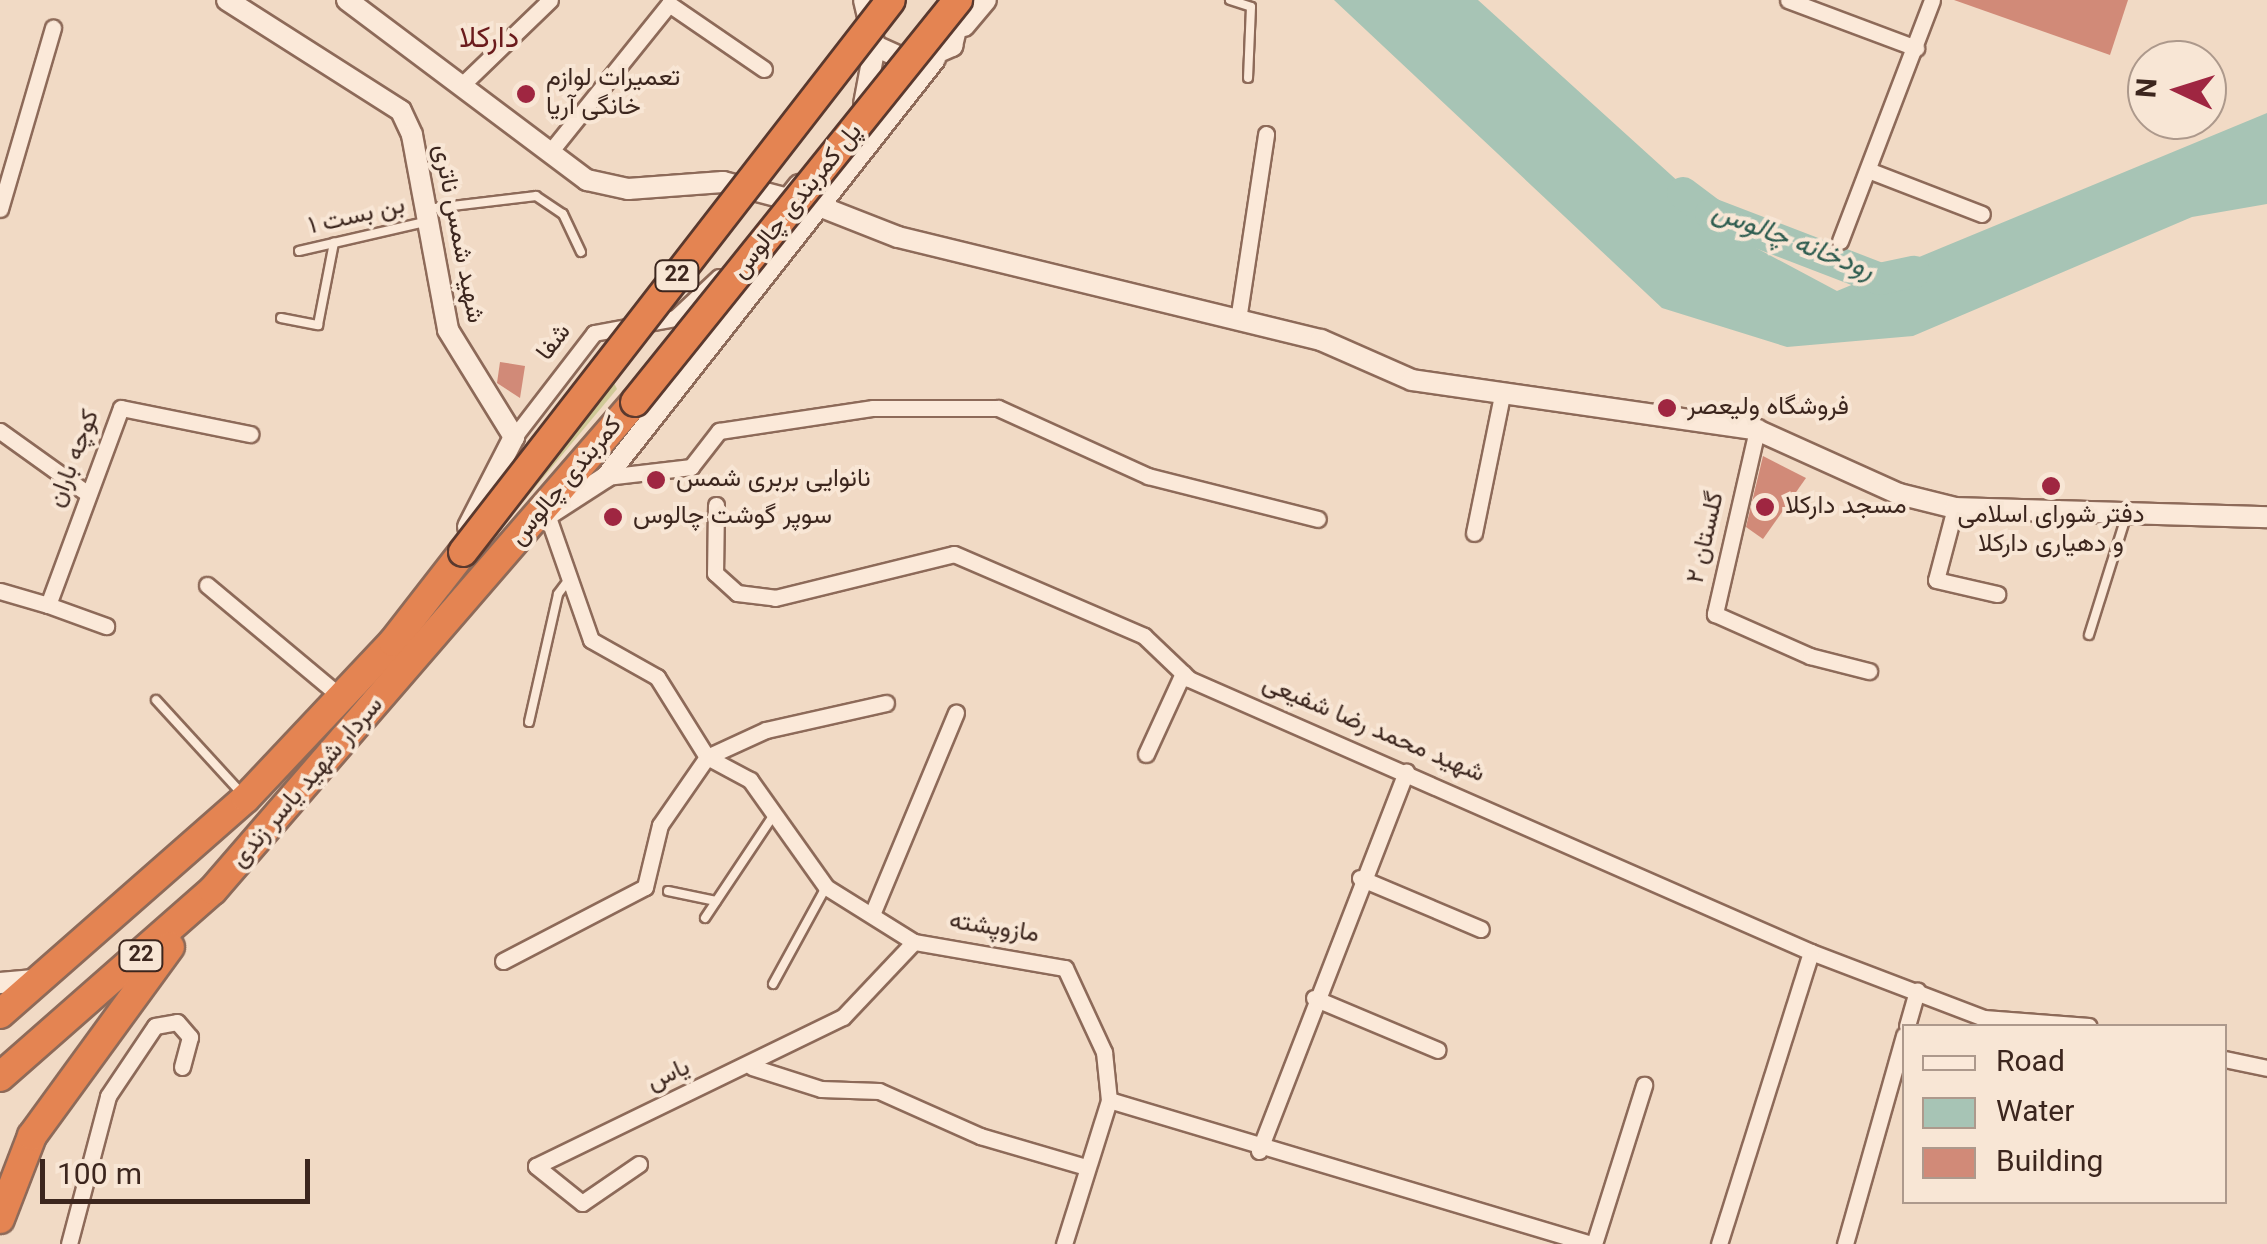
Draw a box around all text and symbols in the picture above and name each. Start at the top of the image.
district label: دارکلا [459,22,519,58]
north arrow [2127,40,2227,140]
place label: تعمیرات لوازم خانگی آریا [546,65,680,124]
text: N [2126,77,2172,99]
marker: تعمیرات لوازم خانگی آریا [515,83,537,105]
street label: پل کمربندی چالوس [726,118,870,286]
street label: شهید شمس ناتری [425,142,489,326]
street label: بن بست ۱ [306,191,408,243]
water label: رودخانه چالوس [1707,196,1879,288]
road number: 22 [652,259,702,293]
street label: شفا [531,319,579,367]
place label: فروشگاه ولیعصر [1687,393,1849,423]
marker: فروشگاه ولیعصر [1656,397,1678,419]
street label: کوچه باران [43,406,107,512]
street label: کمربندی چالوس [504,411,630,553]
place label: نانوایی بربری شمس [676,465,871,495]
marker: نانوایی بربری شمس [645,469,667,491]
marker: دفتر شورای اسلامی و دهیاری دارکلا [2040,475,2062,497]
street label: گلستان ۲ [1682,489,1732,587]
place label: مسجد دارکلا [1785,492,1907,522]
marker: مسجد دارکلا [1754,496,1776,518]
place label: سوپر گوشت چالوس [633,502,832,532]
place label: دفتر شورای اسلامی و دهیاری دارکلا [1957,502,2145,561]
marker: سوپر گوشت چالوس [602,506,624,528]
street label: شهید محمد رضا شفیعی [1257,670,1489,790]
street label: سردار شهید یاسر زندی [225,691,391,875]
street label: مازوپشته [947,907,1041,951]
road number: 22 [116,939,166,973]
legend [1902,1024,2227,1204]
text: Road [1996,1040,2065,1087]
street label: یاس [643,1053,695,1099]
text: Water [1996,1090,2074,1137]
scale bar [45,1139,315,1201]
text: Building [1996,1140,2103,1187]
text: 100 m [57,1153,142,1200]

